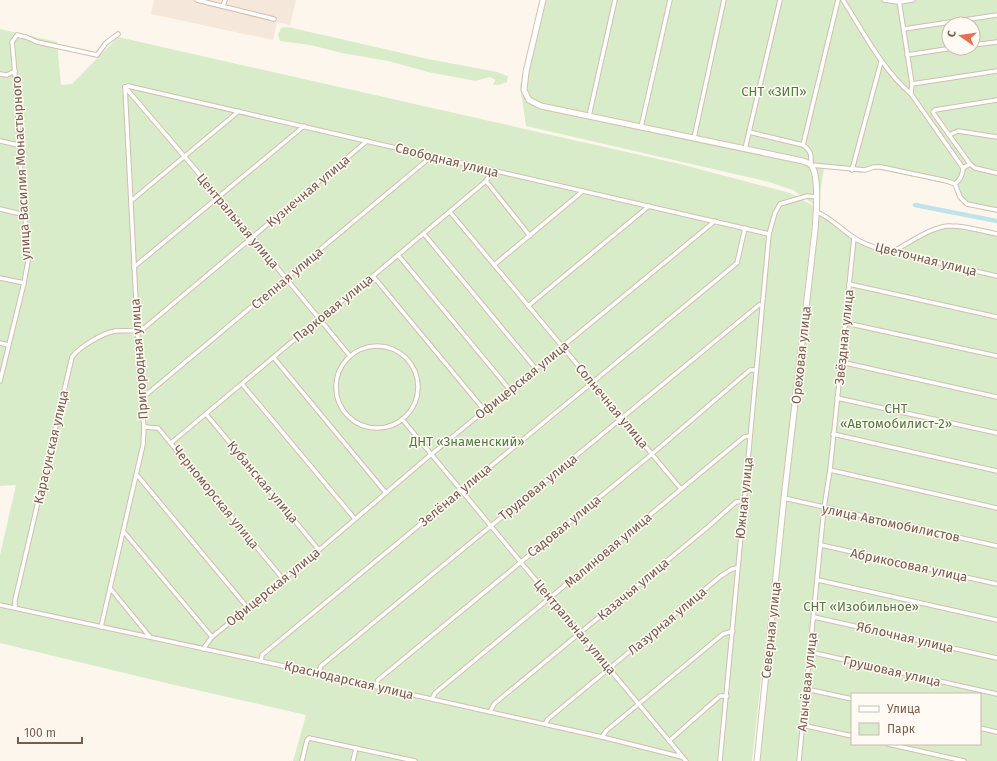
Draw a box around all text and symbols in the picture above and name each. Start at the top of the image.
north arrow [941,16,981,56]
text: С [945,29,959,38]
street label: улица Василия Монастырного [9,75,33,261]
park label: СНТ «ЗИП» [741,84,807,99]
street label: Свободная улица [394,140,500,180]
street label: Кузнечная улица [263,152,353,230]
street label: Центральная улица [194,170,282,272]
street label: Цветочная улица [873,239,979,279]
street label: Степная улица [248,244,326,312]
street label: Парковая улица [290,271,376,345]
street label: Звёздная улица [832,288,856,386]
street label: Пригородная улица [127,298,151,420]
street label: Ореховая улица [788,305,814,405]
street label: Офицерская улица [472,338,572,422]
street label: Солнечная улица [572,361,652,451]
street label: Карасунская улица [31,389,71,505]
park label: СНТ «Автомобилист-2» [840,401,952,431]
park label: ДНТ «Знаменский» [408,434,525,449]
street label: Кубанская улица [224,438,302,526]
street label: Черноморская улица [170,442,262,552]
street label: Трудовая улица [496,451,580,523]
street label: Южная улица [732,456,756,540]
street label: Зелёная улица [416,460,494,530]
street label: Садовая улица [524,492,604,560]
street label: улица Автомобилистов [821,501,961,545]
street label: Малиновая улица [561,509,655,591]
street label: Офицерская улица [223,545,323,629]
street label: Абрикосовая улица [849,545,969,585]
street label: Казачья улица [594,555,672,623]
street label: Центральная улица [531,576,619,678]
street label: Северная улица [758,581,784,679]
street label: Лазурная улица [625,584,709,658]
park label: СНТ «Изобильное» [803,599,919,614]
street label: Яблочная улица [855,619,955,655]
street label: Алычёвая улица [794,632,820,732]
street label: Грушовая улица [842,652,942,690]
street label: Краснодарская улица [283,658,415,702]
legend [851,693,981,745]
text: Улица [887,702,921,716]
scale bar [18,719,82,745]
text: Парк [887,722,916,736]
text: 100 m [24,726,56,740]

